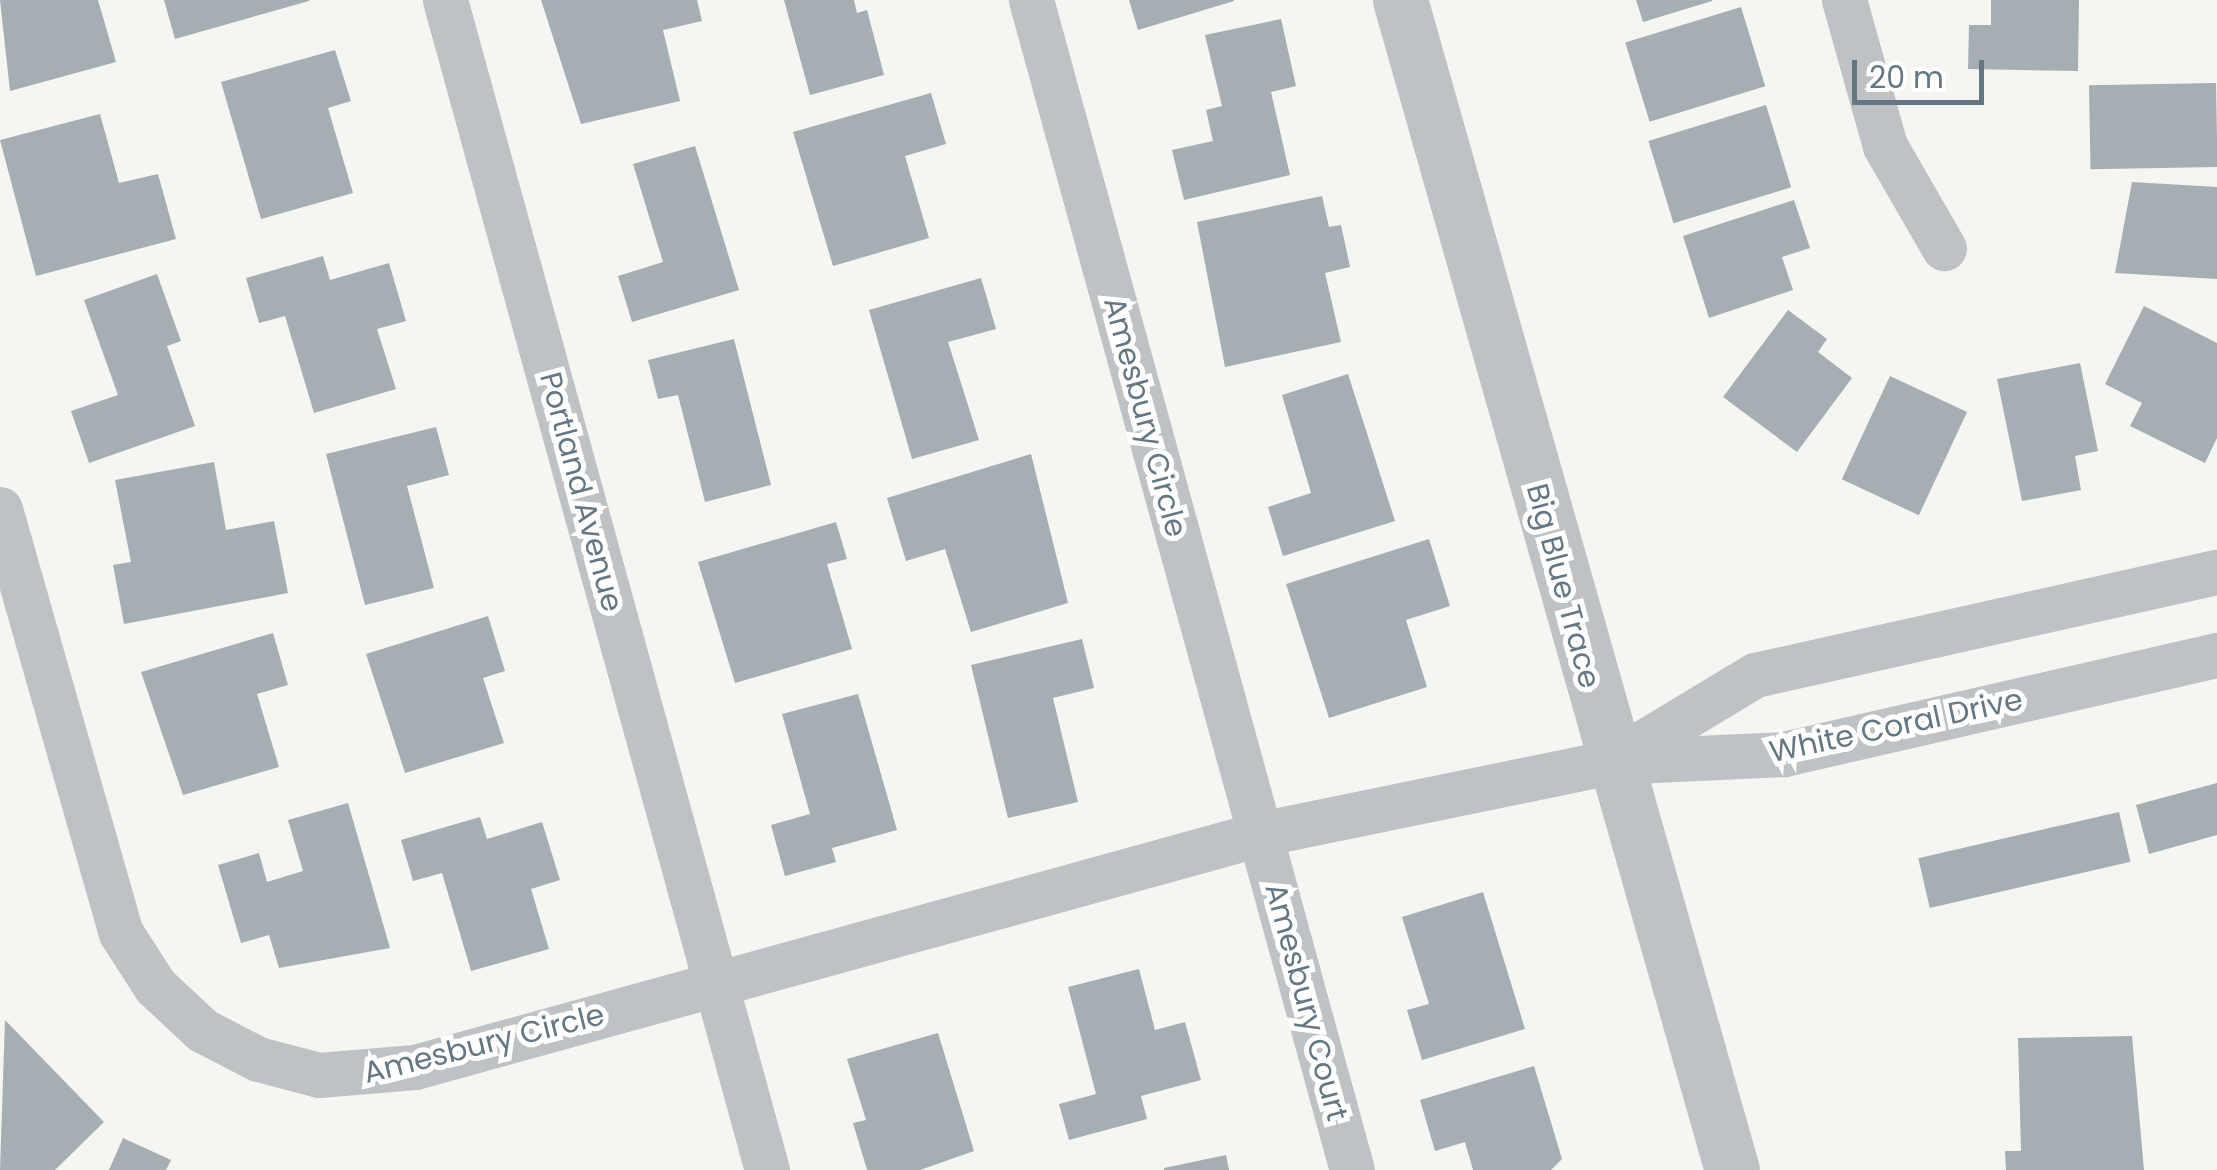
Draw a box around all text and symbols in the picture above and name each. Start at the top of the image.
scale bar [1857,40,1990,102]
text: 20 m [1869,56,1944,99]
street label: Amesbury Circle [1096,293,1194,541]
street label: Portland Avenue [532,368,630,616]
street label: Big Blue Trace [1518,480,1608,692]
street label: White Coral Drive [1766,682,2026,770]
street label: Amesbury Court [1257,879,1355,1125]
street label: Amesbury Circle [360,997,608,1091]

